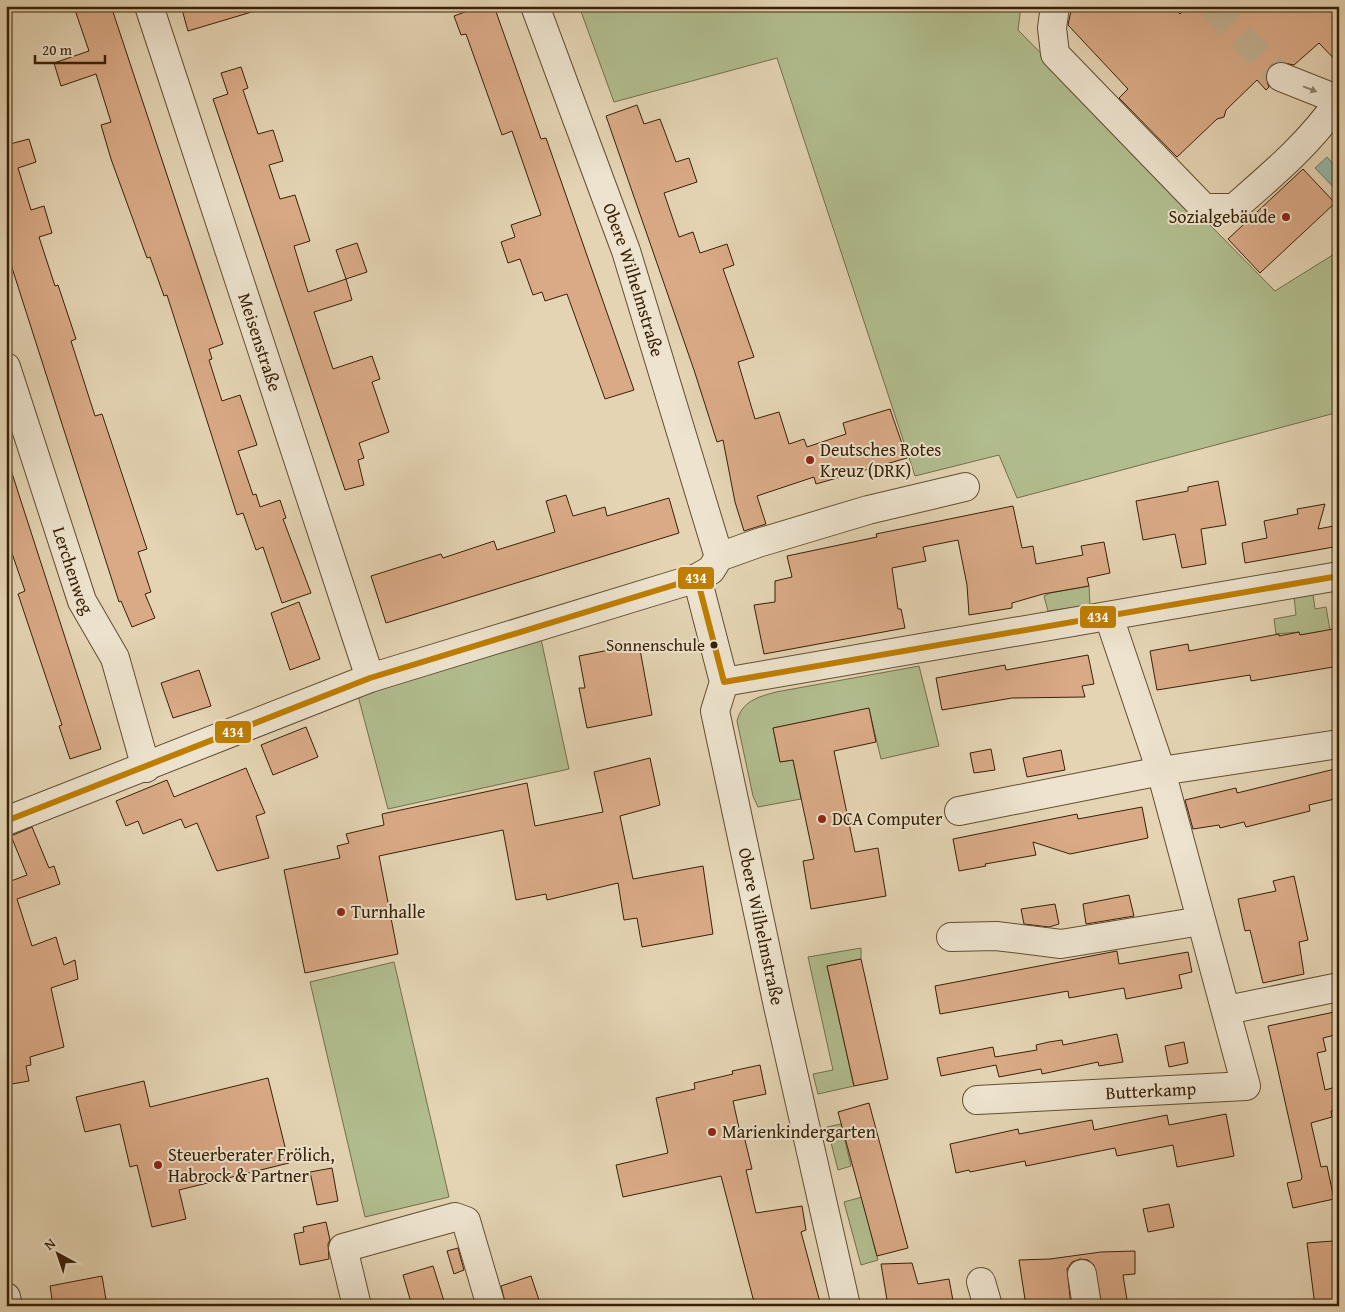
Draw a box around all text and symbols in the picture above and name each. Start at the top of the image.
scale bar [35,32,105,64]
text: 20 m [42,39,73,60]
one-way arrow [1303,85,1317,93]
street label: Obere Wilhelmstraße [596,199,671,360]
place label: Sozialgebäude [1169,203,1276,230]
marker: Sozialgebäude [1280,211,1292,223]
street label: Meisenstraße [231,289,289,395]
place label: Deutsches Rotes Kreuz (DRK) [820,436,941,484]
marker: Deutsches Rotes Kreuz (DRK) [804,454,816,466]
street label: Lerchenweg [46,523,101,619]
line badge: 434 [677,566,715,590]
text: 434 [685,568,707,588]
line badge: 434 [1079,605,1117,629]
text: 434 [1087,607,1109,627]
place label: Sonnenschule [606,632,705,657]
marker: Sonnenschule [709,640,719,650]
line badge: 434 [214,720,252,744]
text: 434 [222,722,244,742]
place label: DCA Computer [832,805,943,832]
marker: DCA Computer [816,813,828,825]
street label: Obere Wilhelmstraße [732,845,791,1007]
place label: Turnhalle [351,898,426,925]
marker: Turnhalle [335,906,347,918]
street label: Butterkamp [1105,1075,1197,1106]
place label: Marienkindergarten [722,1118,876,1145]
marker: Marienkindergarten [706,1126,718,1138]
place label: Steuerberater Frölich, Habrock & Partner [168,1141,335,1189]
marker: Steuerberater Frölich, Habrock & Partner [152,1159,164,1171]
north arrow [32,1230,82,1280]
text: N [40,1233,60,1255]

